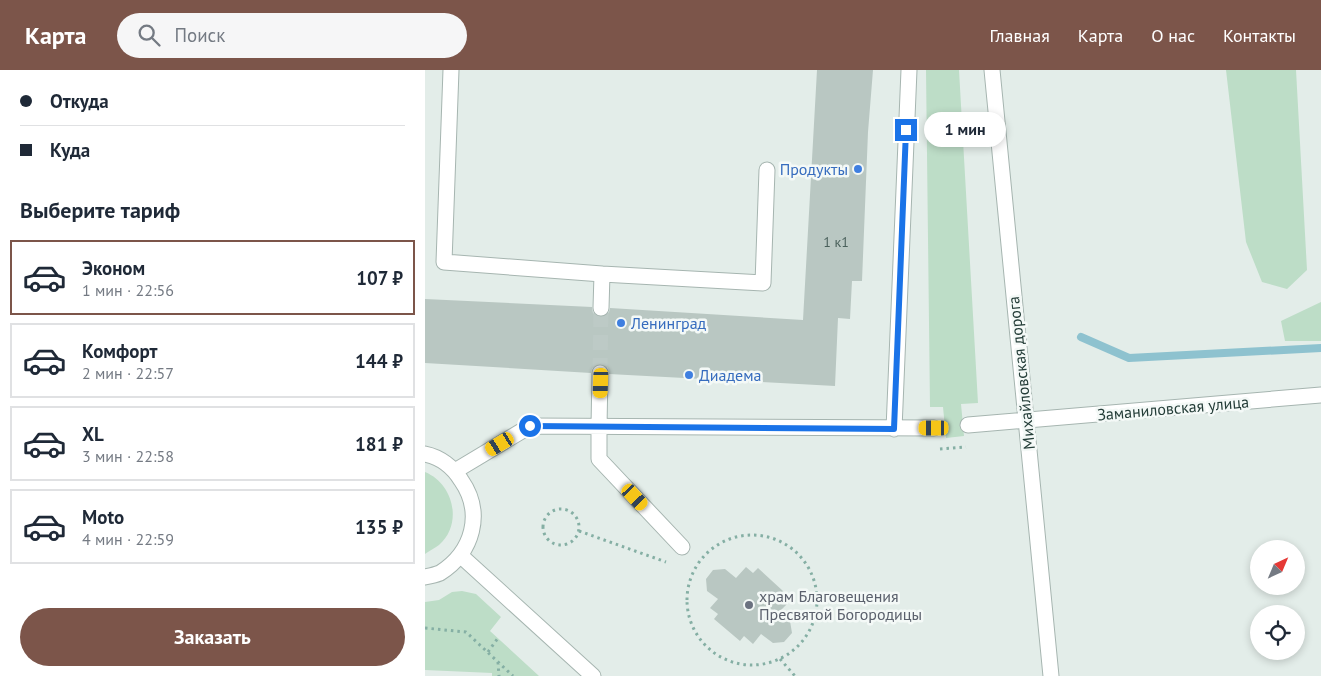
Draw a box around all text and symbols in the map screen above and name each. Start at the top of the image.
search box [117,13,467,58]
text: Карта [25,20,87,51]
icon: search [135,21,163,49]
text: Поиск [175,23,225,47]
text: Главная [989,24,1050,47]
text: Карта [1078,24,1123,47]
text: О нас [1151,24,1195,47]
text: Контакты [1223,24,1296,47]
text: Откуда [50,89,109,113]
callout: 1 мин [923,112,1006,148]
route end [895,119,917,141]
text: 1 мин [944,119,986,139]
text: Куда [50,138,90,162]
place label: Продукты [780,159,848,179]
marker: Продукты [852,163,864,175]
text: Выберите тариф [20,196,180,224]
house number: 1 к1 [823,233,849,251]
icon: car [22,255,67,300]
text: Эконом [82,256,145,280]
text: 107 ₽ [356,266,403,290]
text: 1 мин · 22:56 [82,280,174,300]
street label: Михайловская дорога [1003,295,1039,451]
place label: Ленинград [630,313,707,333]
marker: Ленинград [615,317,627,329]
icon: car [22,338,67,383]
text: Комфорт [82,339,158,363]
text: 144 ₽ [355,349,403,373]
text: 2 мин · 22:57 [82,363,174,383]
place label: Диадема [699,365,761,385]
car [592,368,609,398]
marker: Диадема [683,369,695,381]
street label: Заманиловская улица [1096,391,1250,425]
route start [519,415,541,437]
icon: car [22,421,67,466]
car [919,421,949,436]
text: XL [82,422,104,446]
car [483,430,516,458]
text: 181 ₽ [355,432,403,456]
text: 3 мин · 22:58 [82,446,174,466]
car [619,481,650,513]
icon: car [22,504,67,549]
text: Moto [82,505,124,529]
text: 135 ₽ [355,515,403,539]
text: 4 мин · 22:59 [82,529,174,549]
north arrow [1250,540,1305,595]
map controls [1250,540,1305,660]
place label: храм Благовещения Пресвятой Богородицы [759,586,922,624]
marker: храм Благовещения Пресвятой Богородицы [743,599,755,611]
button: locate [1250,605,1305,660]
button: Заказать [20,608,405,666]

